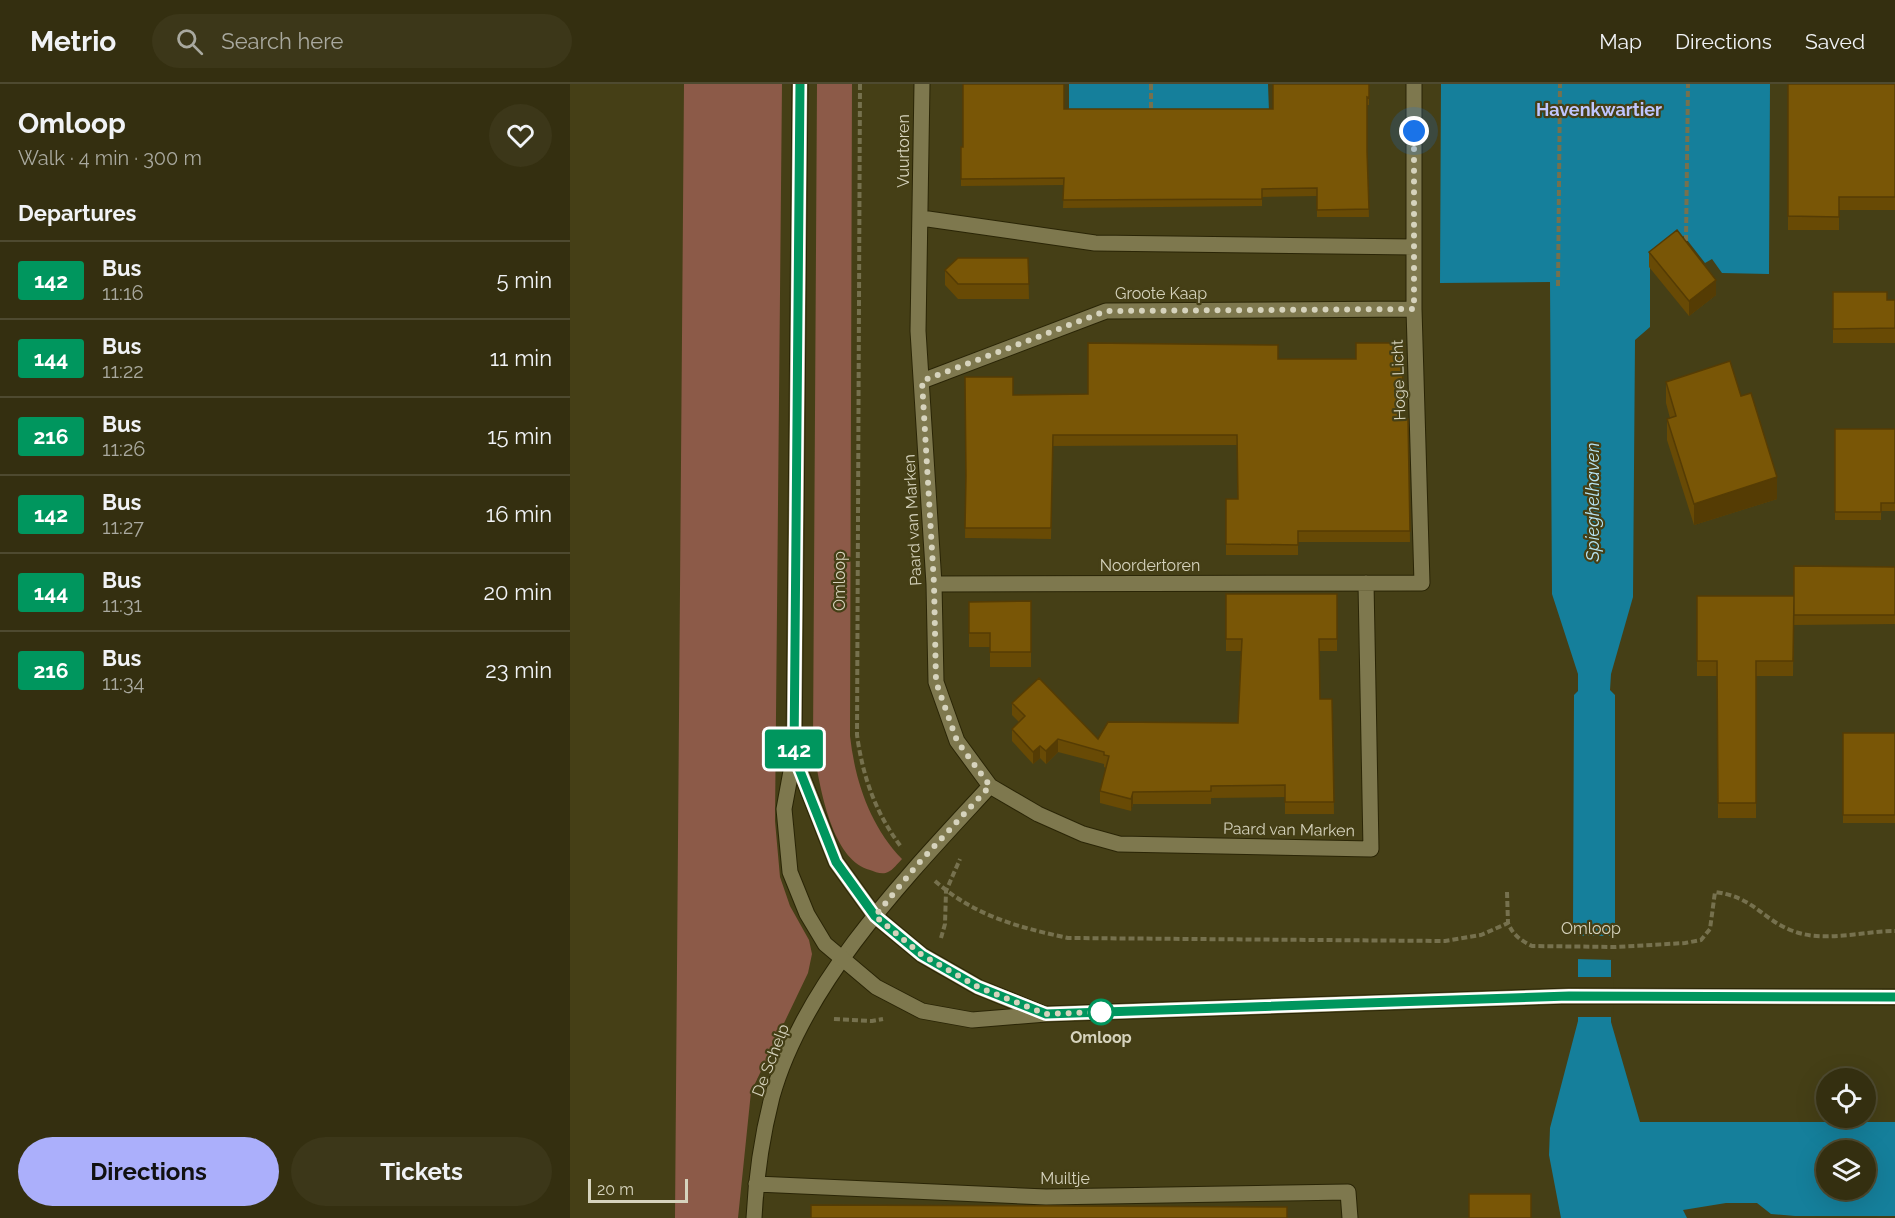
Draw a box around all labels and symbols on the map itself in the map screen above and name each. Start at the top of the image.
district label: Havenkwartier [1536,99,1662,120]
street label: Vuurtoren [894,114,913,188]
your location [1399,116,1429,146]
street label: Groote Kaap [1115,284,1207,303]
street label: Hoge Licht [1388,339,1409,421]
water label: Spieghelhaven [1582,443,1603,562]
street label: Paard van Marken [900,454,925,586]
street label: Omloop [830,551,849,611]
street label: Noordertoren [1100,556,1200,575]
line badge: 142 [760,730,828,768]
street label: Paard van Marken [1223,819,1355,840]
street label: Omloop [1561,919,1621,938]
marker: Omloop [1088,999,1114,1025]
street label: De Schelp [748,1021,793,1099]
place label: Omloop [1070,1028,1132,1047]
street label: Muiltje [1040,1169,1090,1188]
scale bar [588,1176,688,1204]

